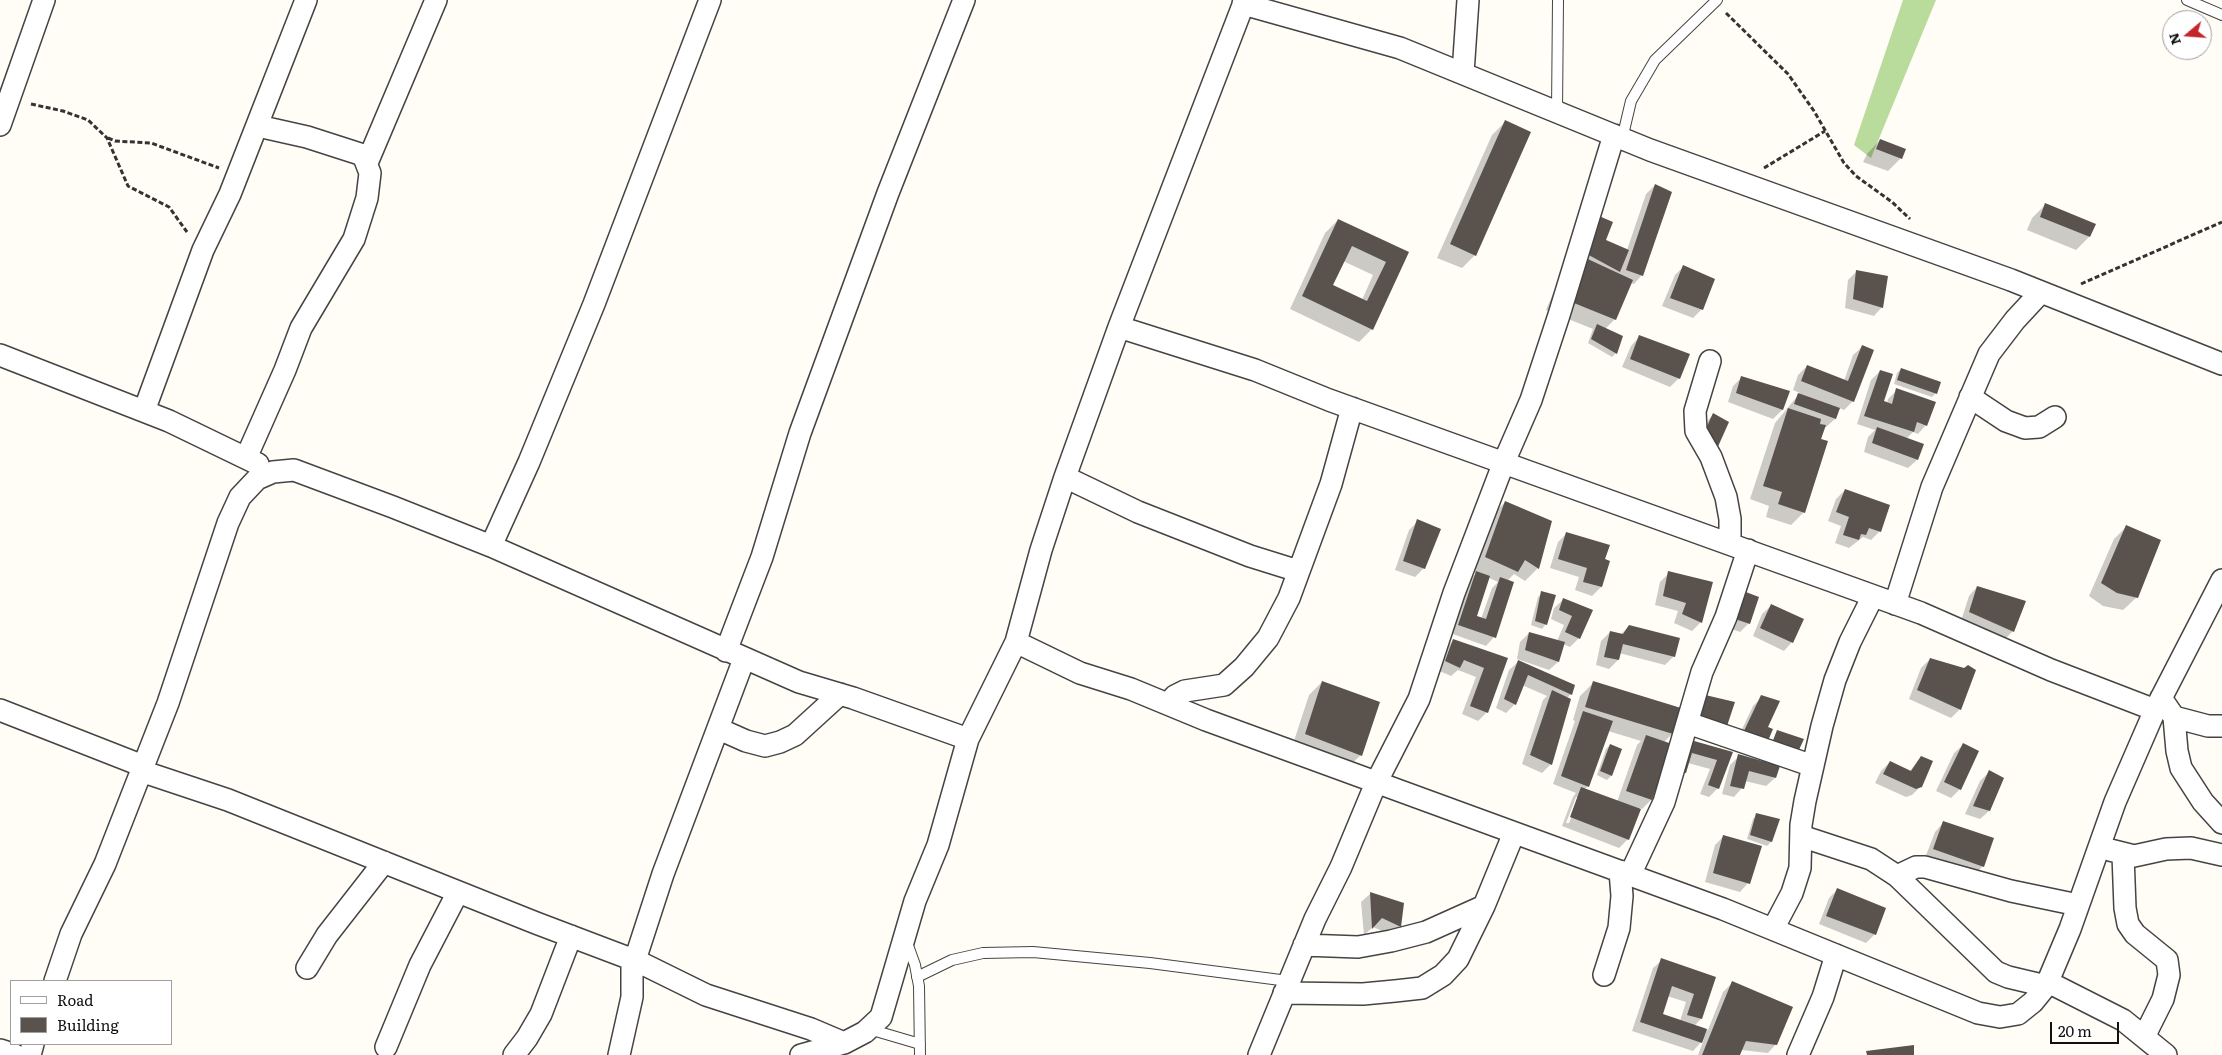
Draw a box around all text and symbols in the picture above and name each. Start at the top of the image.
north arrow [2162,10,2212,60]
text: N [2162,31,2185,48]
legend [10,980,172,1045]
text: Road [57,988,93,1011]
scale bar [2052,1012,2121,1044]
text: Building [57,1013,119,1036]
text: 20 m [2058,1019,2092,1042]

